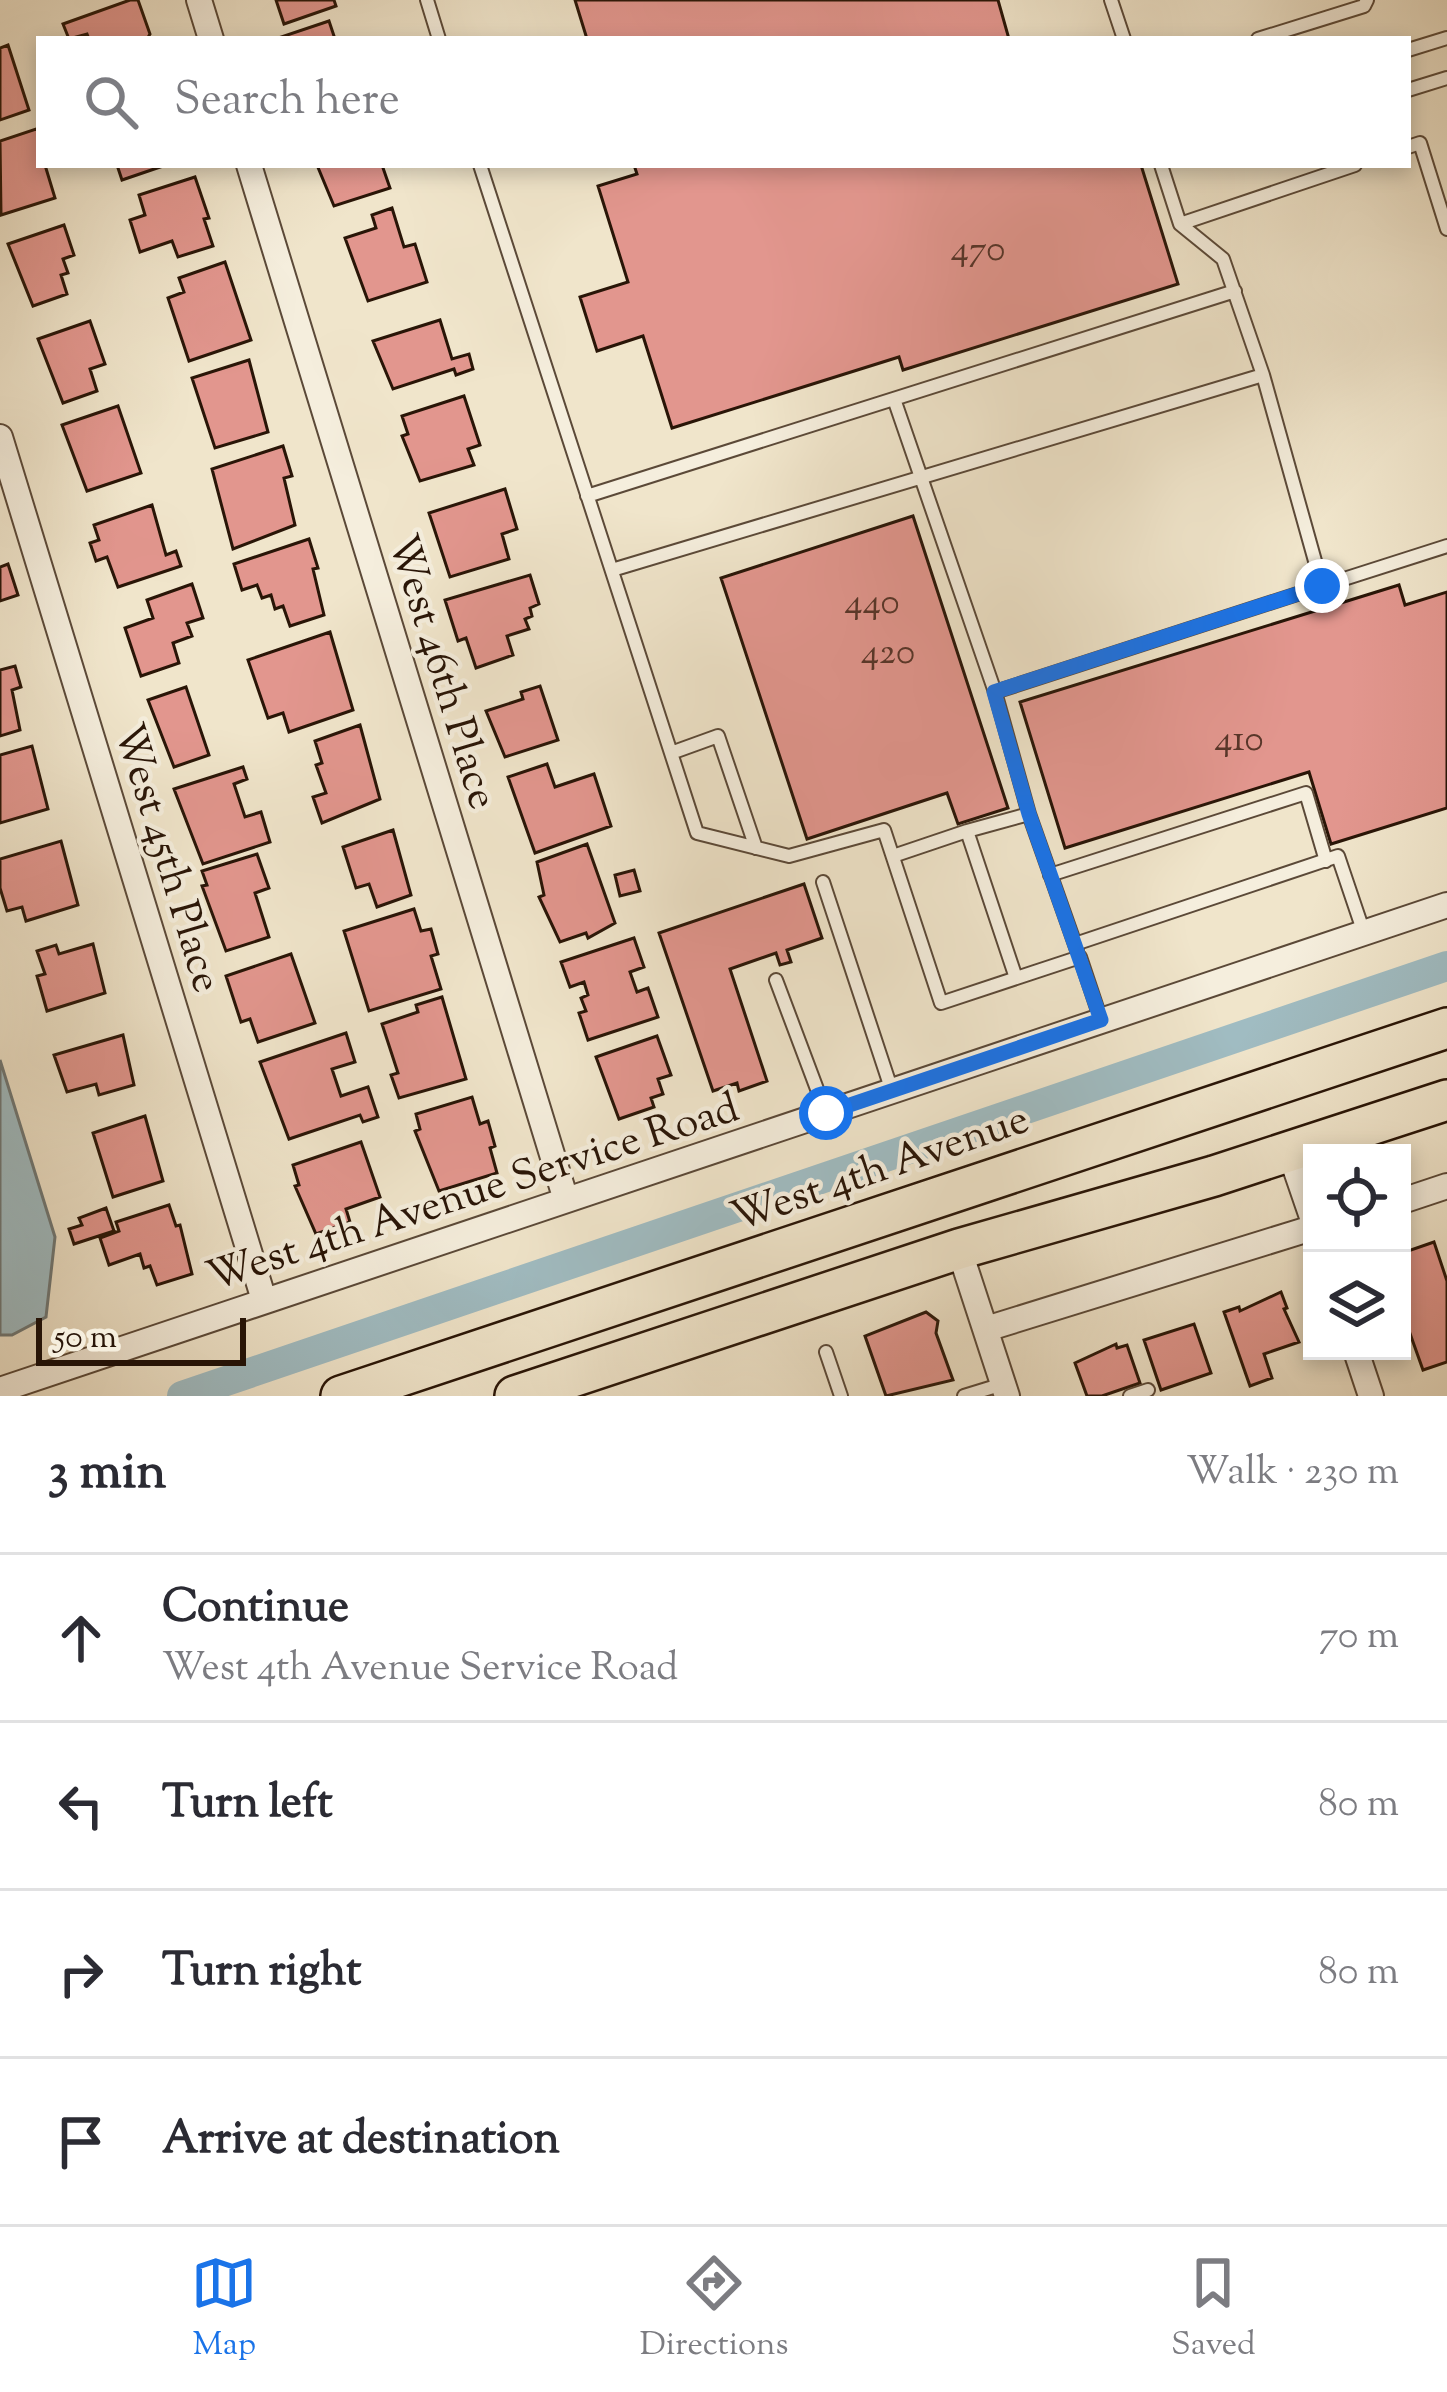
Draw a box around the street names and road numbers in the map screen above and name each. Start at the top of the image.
street label: West 46th Place [370,528,510,817]
street label: West 45th Place [96,717,235,1000]
street label: West 4th Avenue Service Road [200,1080,747,1309]
street label: West 4th Avenue [724,1092,1037,1250]

